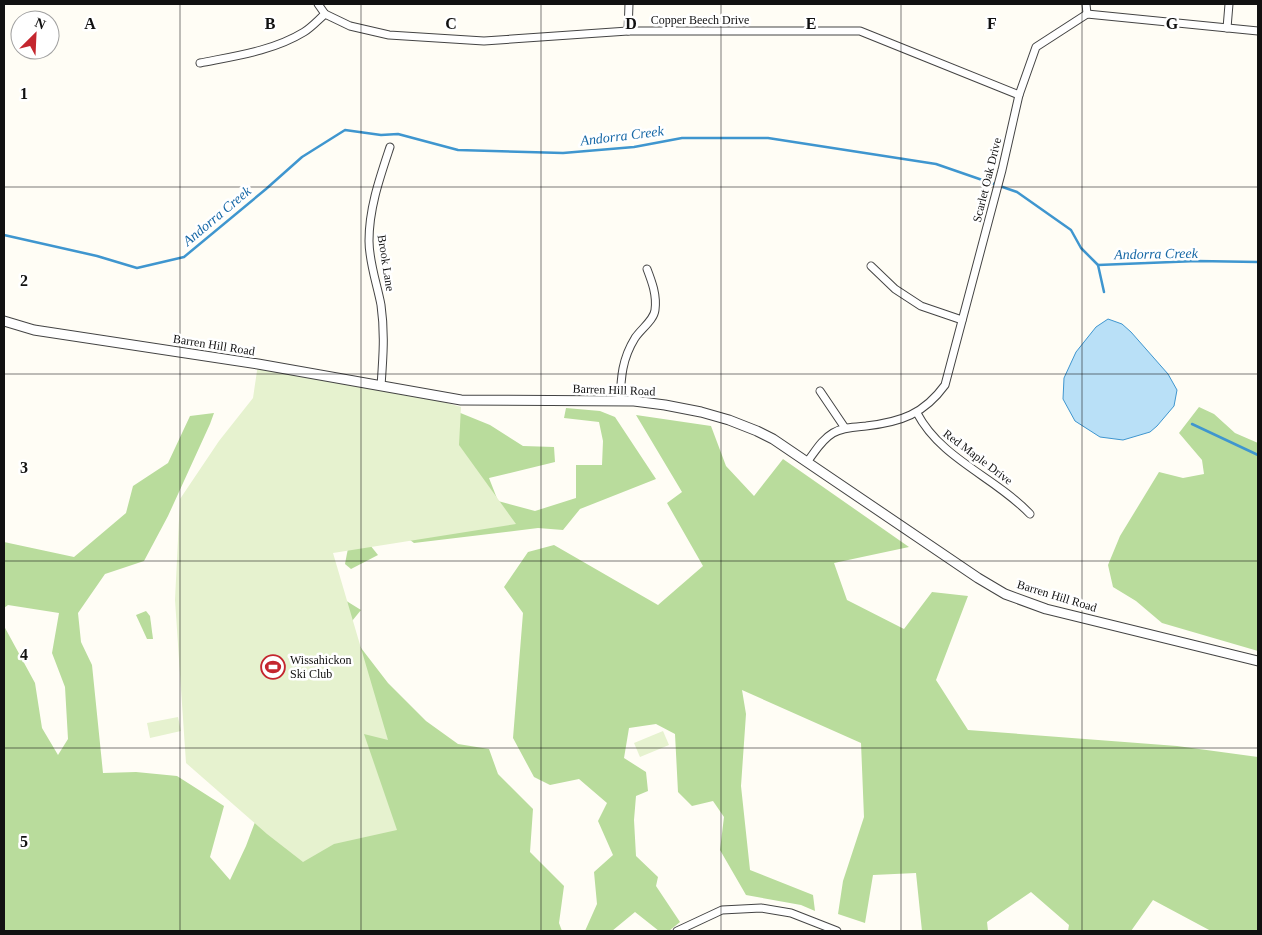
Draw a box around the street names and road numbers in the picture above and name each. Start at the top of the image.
street label: Copper Beech Drive [651,13,749,27]
street label: Scarlet Oak Drive [970,136,1004,224]
street label: Brook Lane [375,234,397,292]
street label: Barren Hill Road [172,332,256,358]
street label: Barren Hill Road [572,382,656,398]
street label: Red Maple Drive [941,426,1015,488]
street label: Barren Hill Road [1015,577,1099,615]

